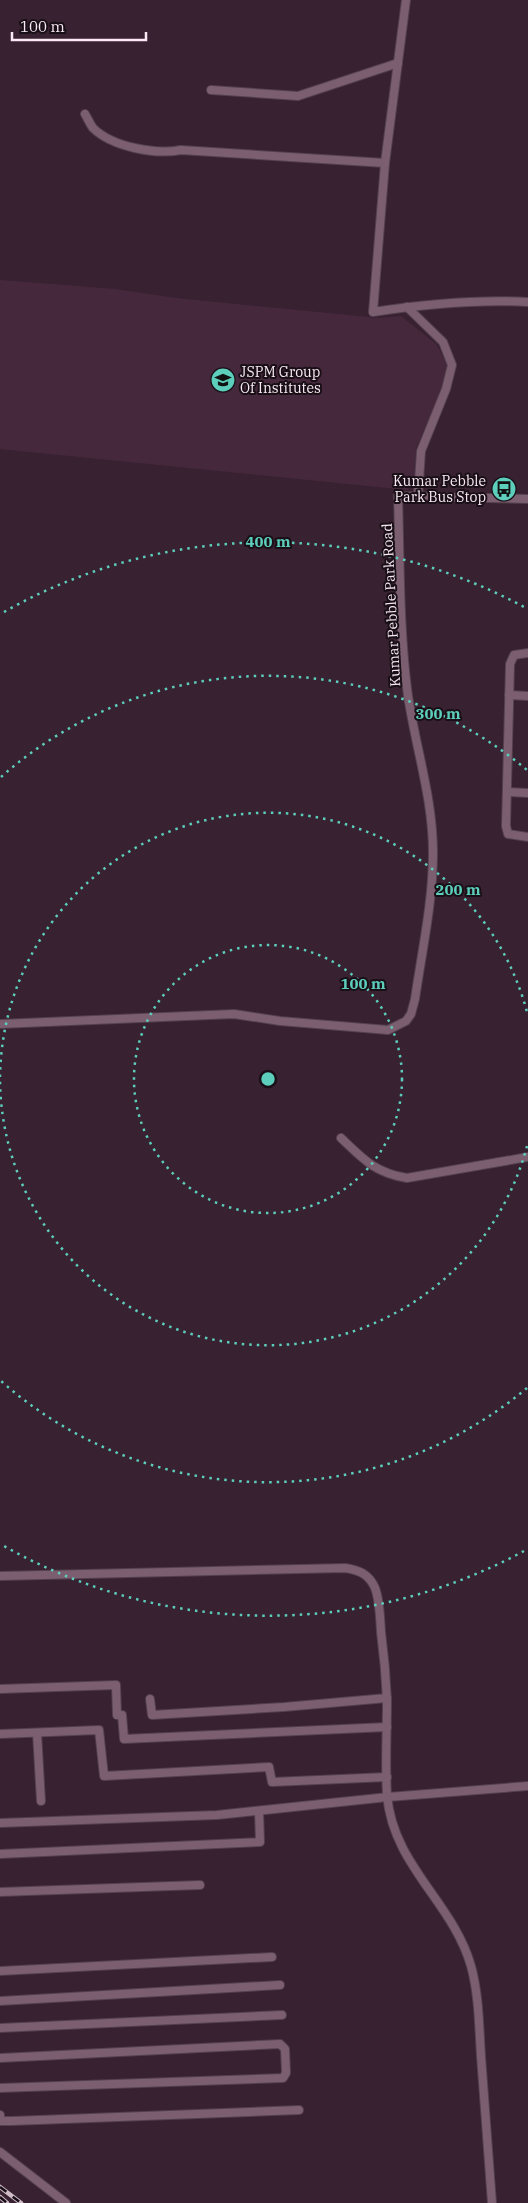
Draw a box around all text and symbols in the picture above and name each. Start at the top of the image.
scale bar [12,10,146,42]
text: 100 m [20,17,65,36]
place label: JSPM Group Of Institutes [240,363,321,397]
school or university icon: JSPM Group Of Institutes [210,367,236,393]
place label: Kumar Pebble Park Bus Stop [393,472,486,506]
bus stop icon: Kumar Pebble Park Bus Stop [491,476,517,502]
street label: Kumar Pebble Park Road [378,522,404,687]
text: 400 m [245,532,291,551]
text: 300 m [415,704,461,723]
text: 200 m [435,880,481,899]
text: 100 m [340,974,386,993]
centre of rings [259,1070,277,1088]

